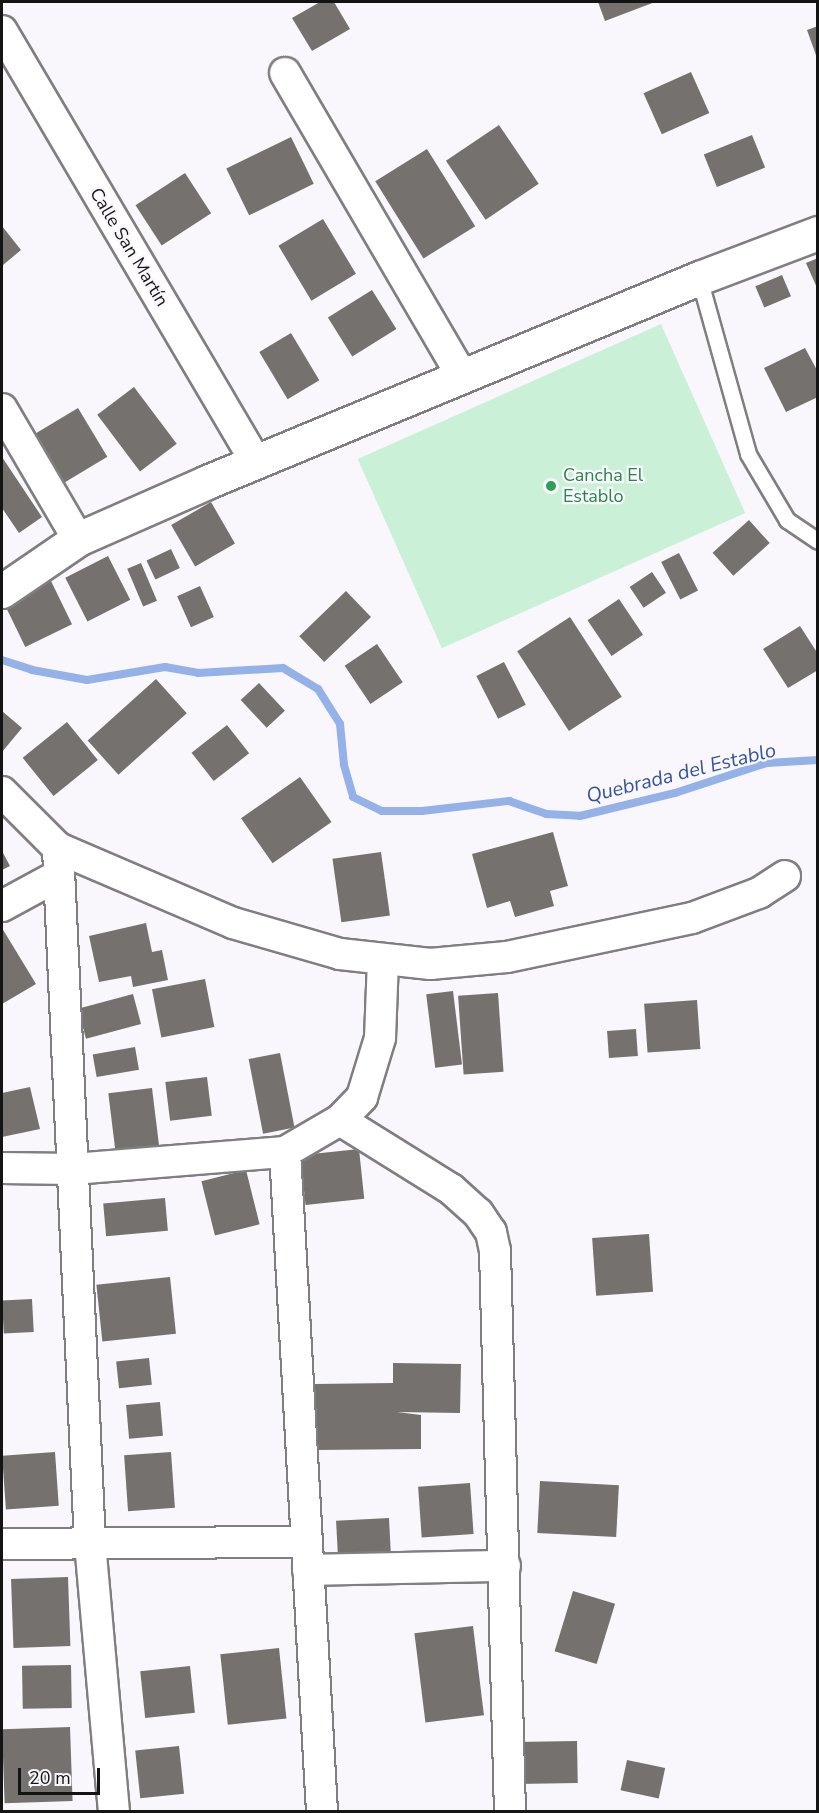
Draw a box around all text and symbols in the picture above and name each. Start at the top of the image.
street label: Calle San Martín [85,184,173,310]
place label: Cancha El Establo [563,465,643,508]
marker: Cancha El Establo [544,479,558,493]
water label: Quebrada del Establo [584,738,778,808]
scale bar [21,1756,104,1794]
text: 20 m [29,1766,71,1790]

